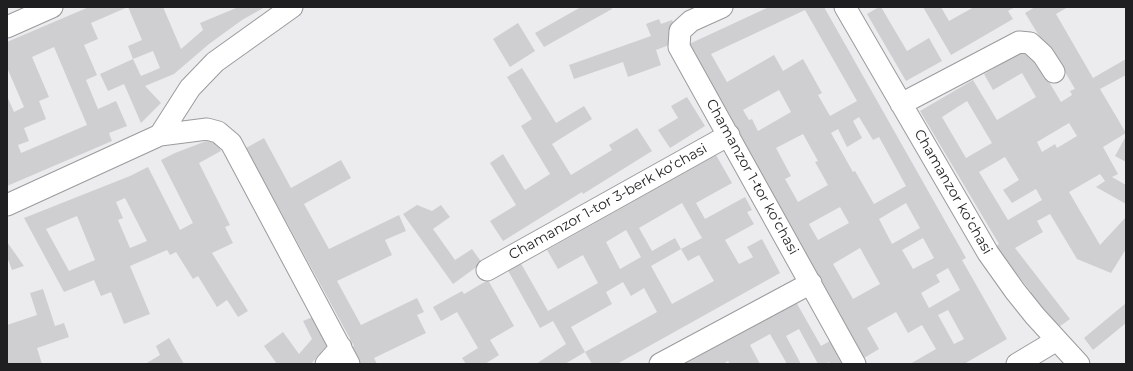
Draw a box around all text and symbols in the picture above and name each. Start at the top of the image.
street label: Chamanzor 1-tor koʻchasi [702,96,802,258]
street label: Chamanzor koʻchasi [910,127,996,257]
street label: Chamanzor 1-tor 3-berk koʻchasi [506,140,710,264]

